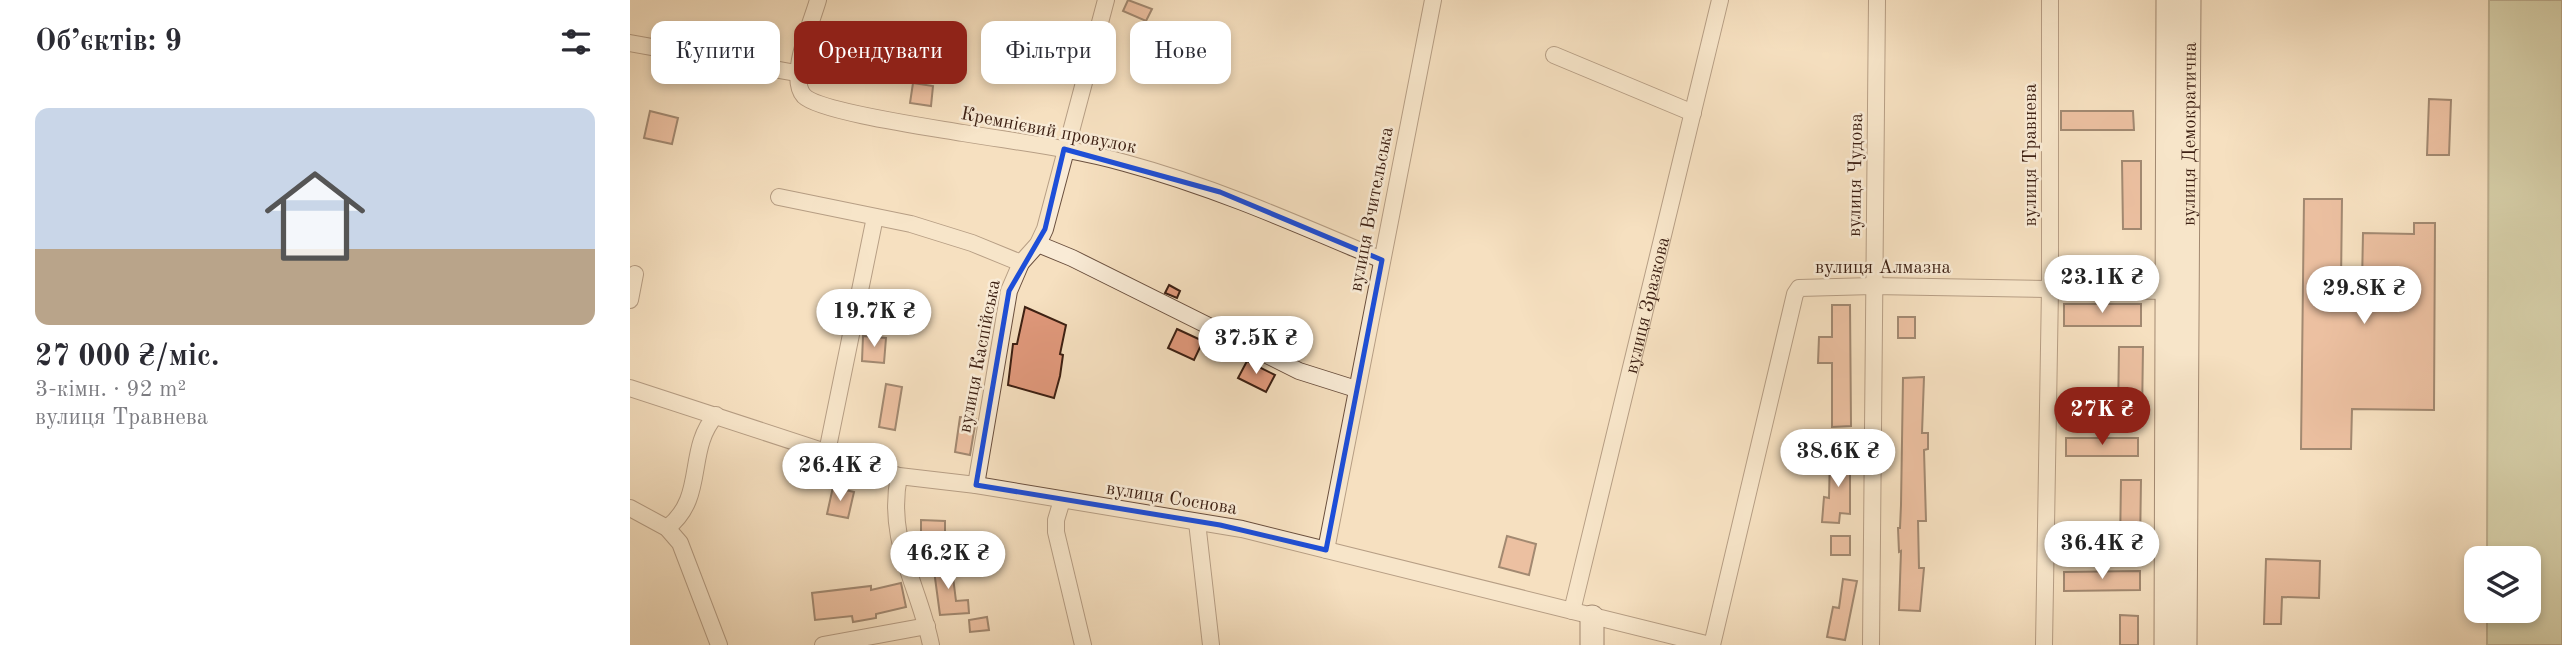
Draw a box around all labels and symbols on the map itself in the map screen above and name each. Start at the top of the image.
street label: вулиця Демократична [2181,41,2201,226]
street label: вулиця Травнева [2022,83,2041,227]
street label: Кремнієвий провулок [959,105,1138,158]
street label: вулиця Чудова [1846,112,1867,237]
street label: вулиця Вчительська [1347,125,1398,294]
street label: вулиця Зразкова [1623,234,1674,376]
pin: 23.1K ₴ [2037,256,2167,315]
street label: вулиця Алмазна [1815,259,1952,278]
pin: 29.8K ₴ [2299,266,2429,326]
street label: вулиця Каспійська [956,278,1005,435]
pin: 19.7K ₴ [809,290,939,349]
pin: 37.5K ₴ [1191,316,1321,376]
pin: 27K ₴ [2053,388,2151,447]
pin: 38.6K ₴ [1773,430,1903,489]
pin: 26.4K ₴ [775,444,905,503]
street label: вулиця Соснова [1105,480,1239,519]
pin: 36.4K ₴ [2037,522,2167,581]
pin: 46.2K ₴ [883,532,1013,591]

